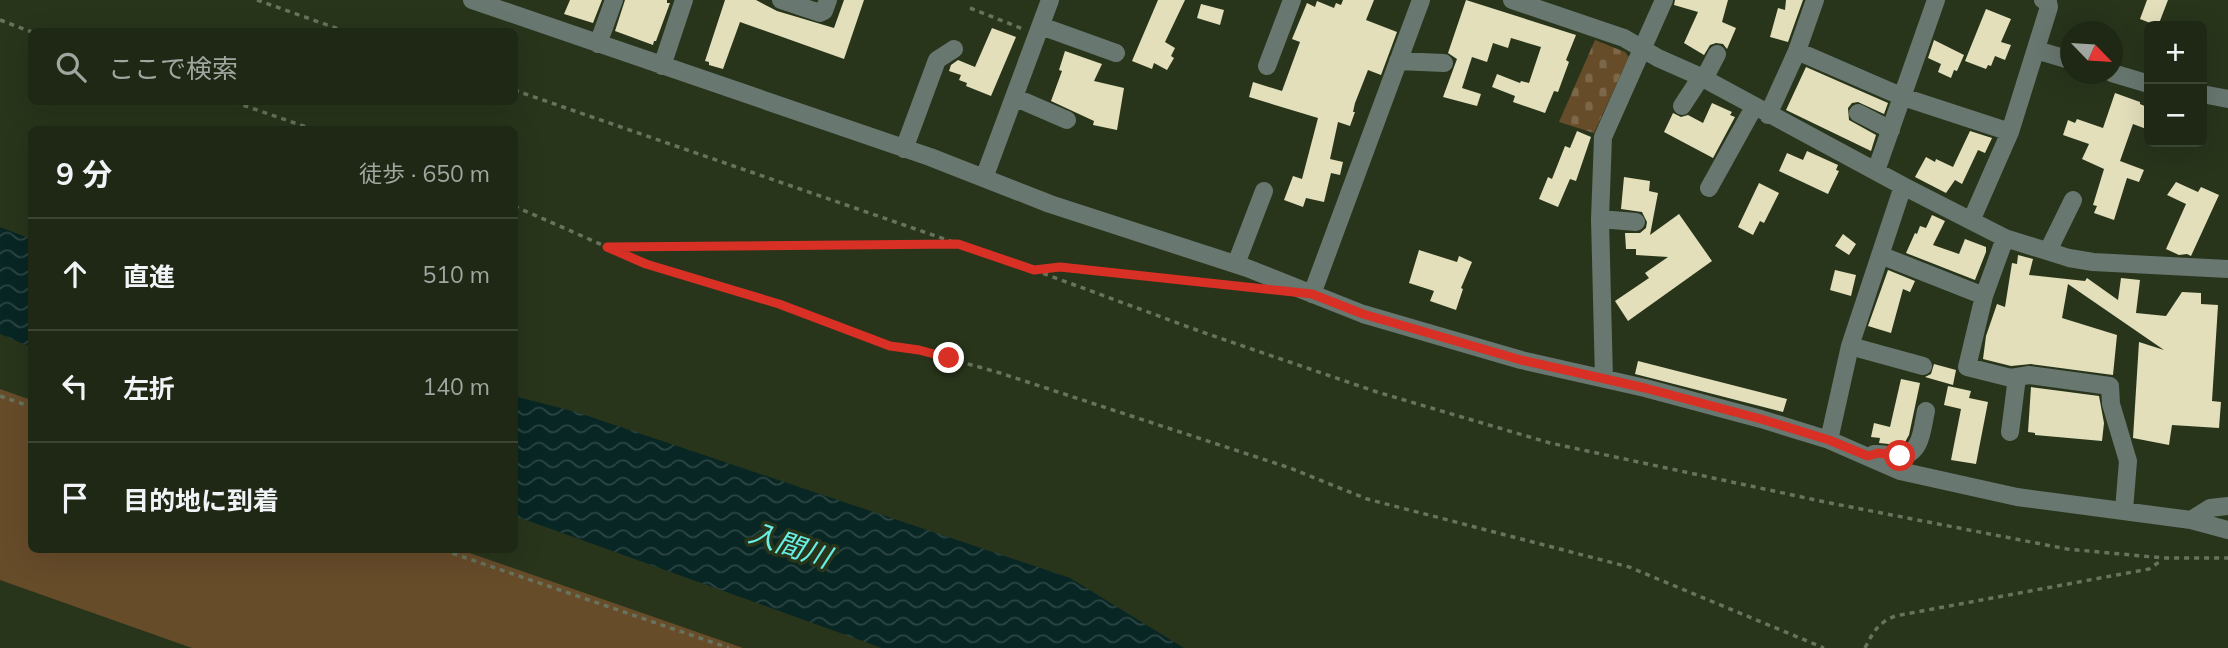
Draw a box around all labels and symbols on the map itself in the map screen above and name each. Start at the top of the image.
north arrow [2060,21,2123,84]
route end [933,342,964,373]
route start [1884,440,1915,471]
water label: 入間川 [745,514,838,576]

